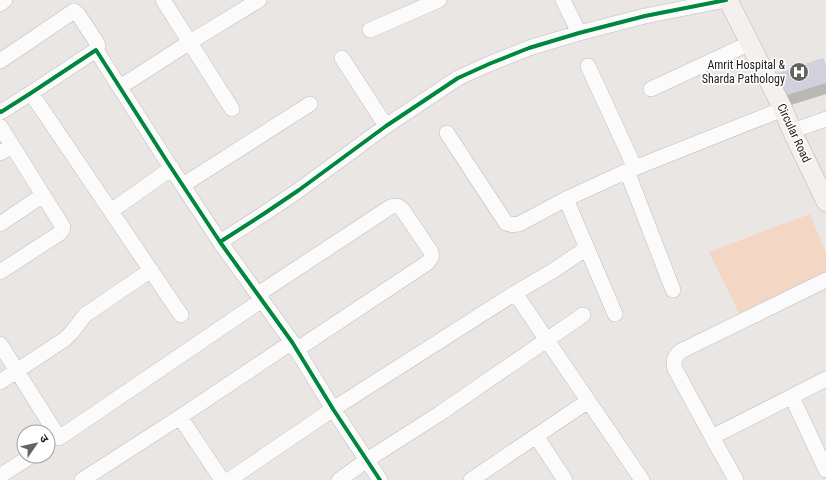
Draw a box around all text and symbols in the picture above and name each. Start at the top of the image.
place label: Amrit Hospital & Sharda Pathology [702,58,785,86]
hospital icon: Amrit Hospital & Sharda Pathology [788,61,810,83]
street label: Circular Road [774,101,814,165]
north arrow [16,424,56,464]
text: उ [37,432,51,445]

